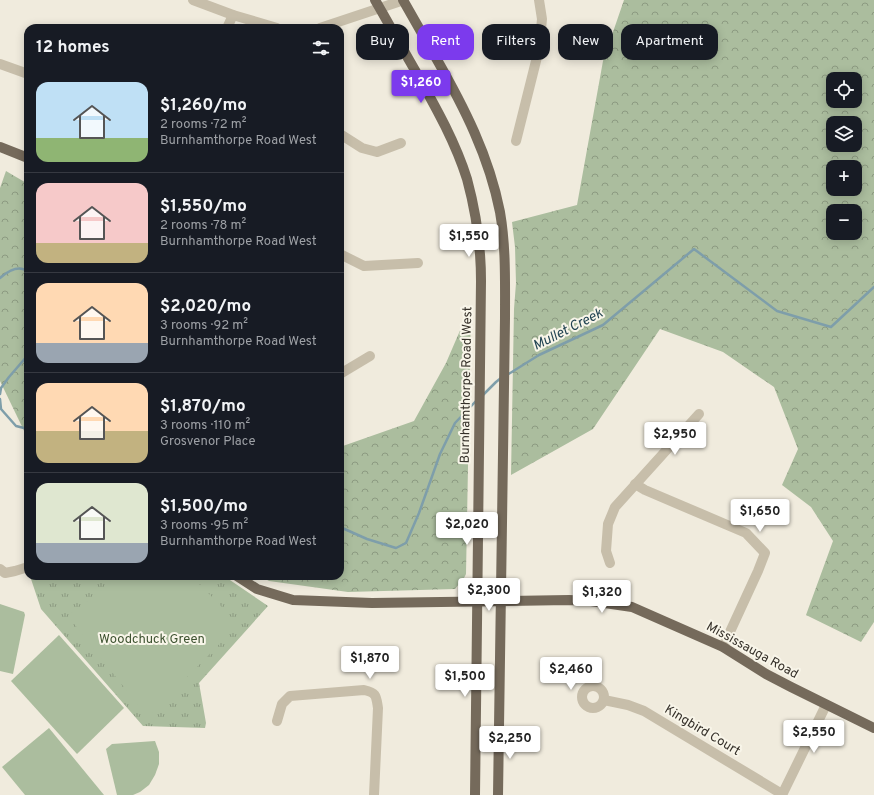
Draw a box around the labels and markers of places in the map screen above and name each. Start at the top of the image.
pin: $1,260 [388,70,454,104]
pin: $1,550 [436,224,502,258]
pin: $2,950 [642,422,708,456]
pin: $1,650 [727,499,793,533]
pin: $2,020 [434,512,500,546]
pin: $2,300 [456,578,522,612]
pin: $1,320 [569,580,635,614]
pin: $1,870 [337,646,403,680]
pin: $2,460 [538,657,604,691]
pin: $1,500 [432,664,498,698]
pin: $2,550 [781,720,847,754]
pin: $2,250 [477,726,543,760]

